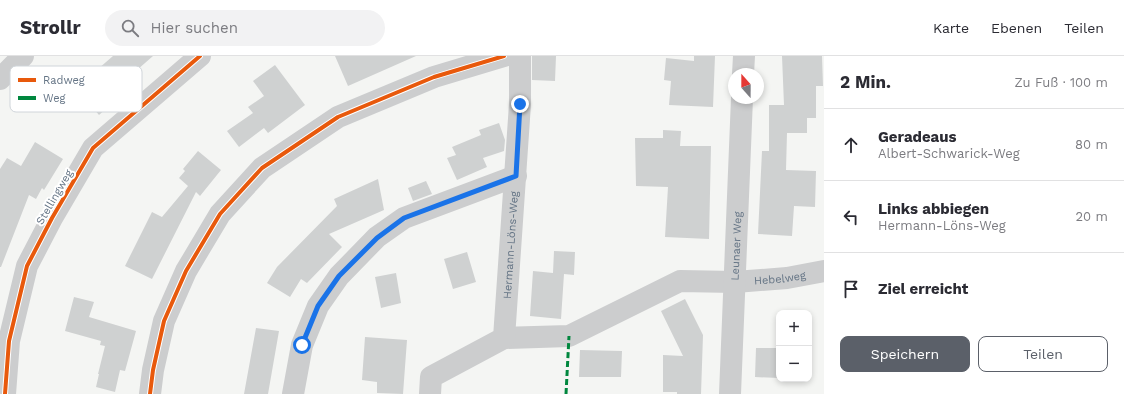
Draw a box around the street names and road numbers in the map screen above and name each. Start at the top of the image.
street label: Stellingweg [33,167,75,227]
street label: Hermann-Löns-Weg [501,191,521,299]
street label: Leunaer Weg [729,211,744,281]
street label: Hebelweg [754,269,807,288]

